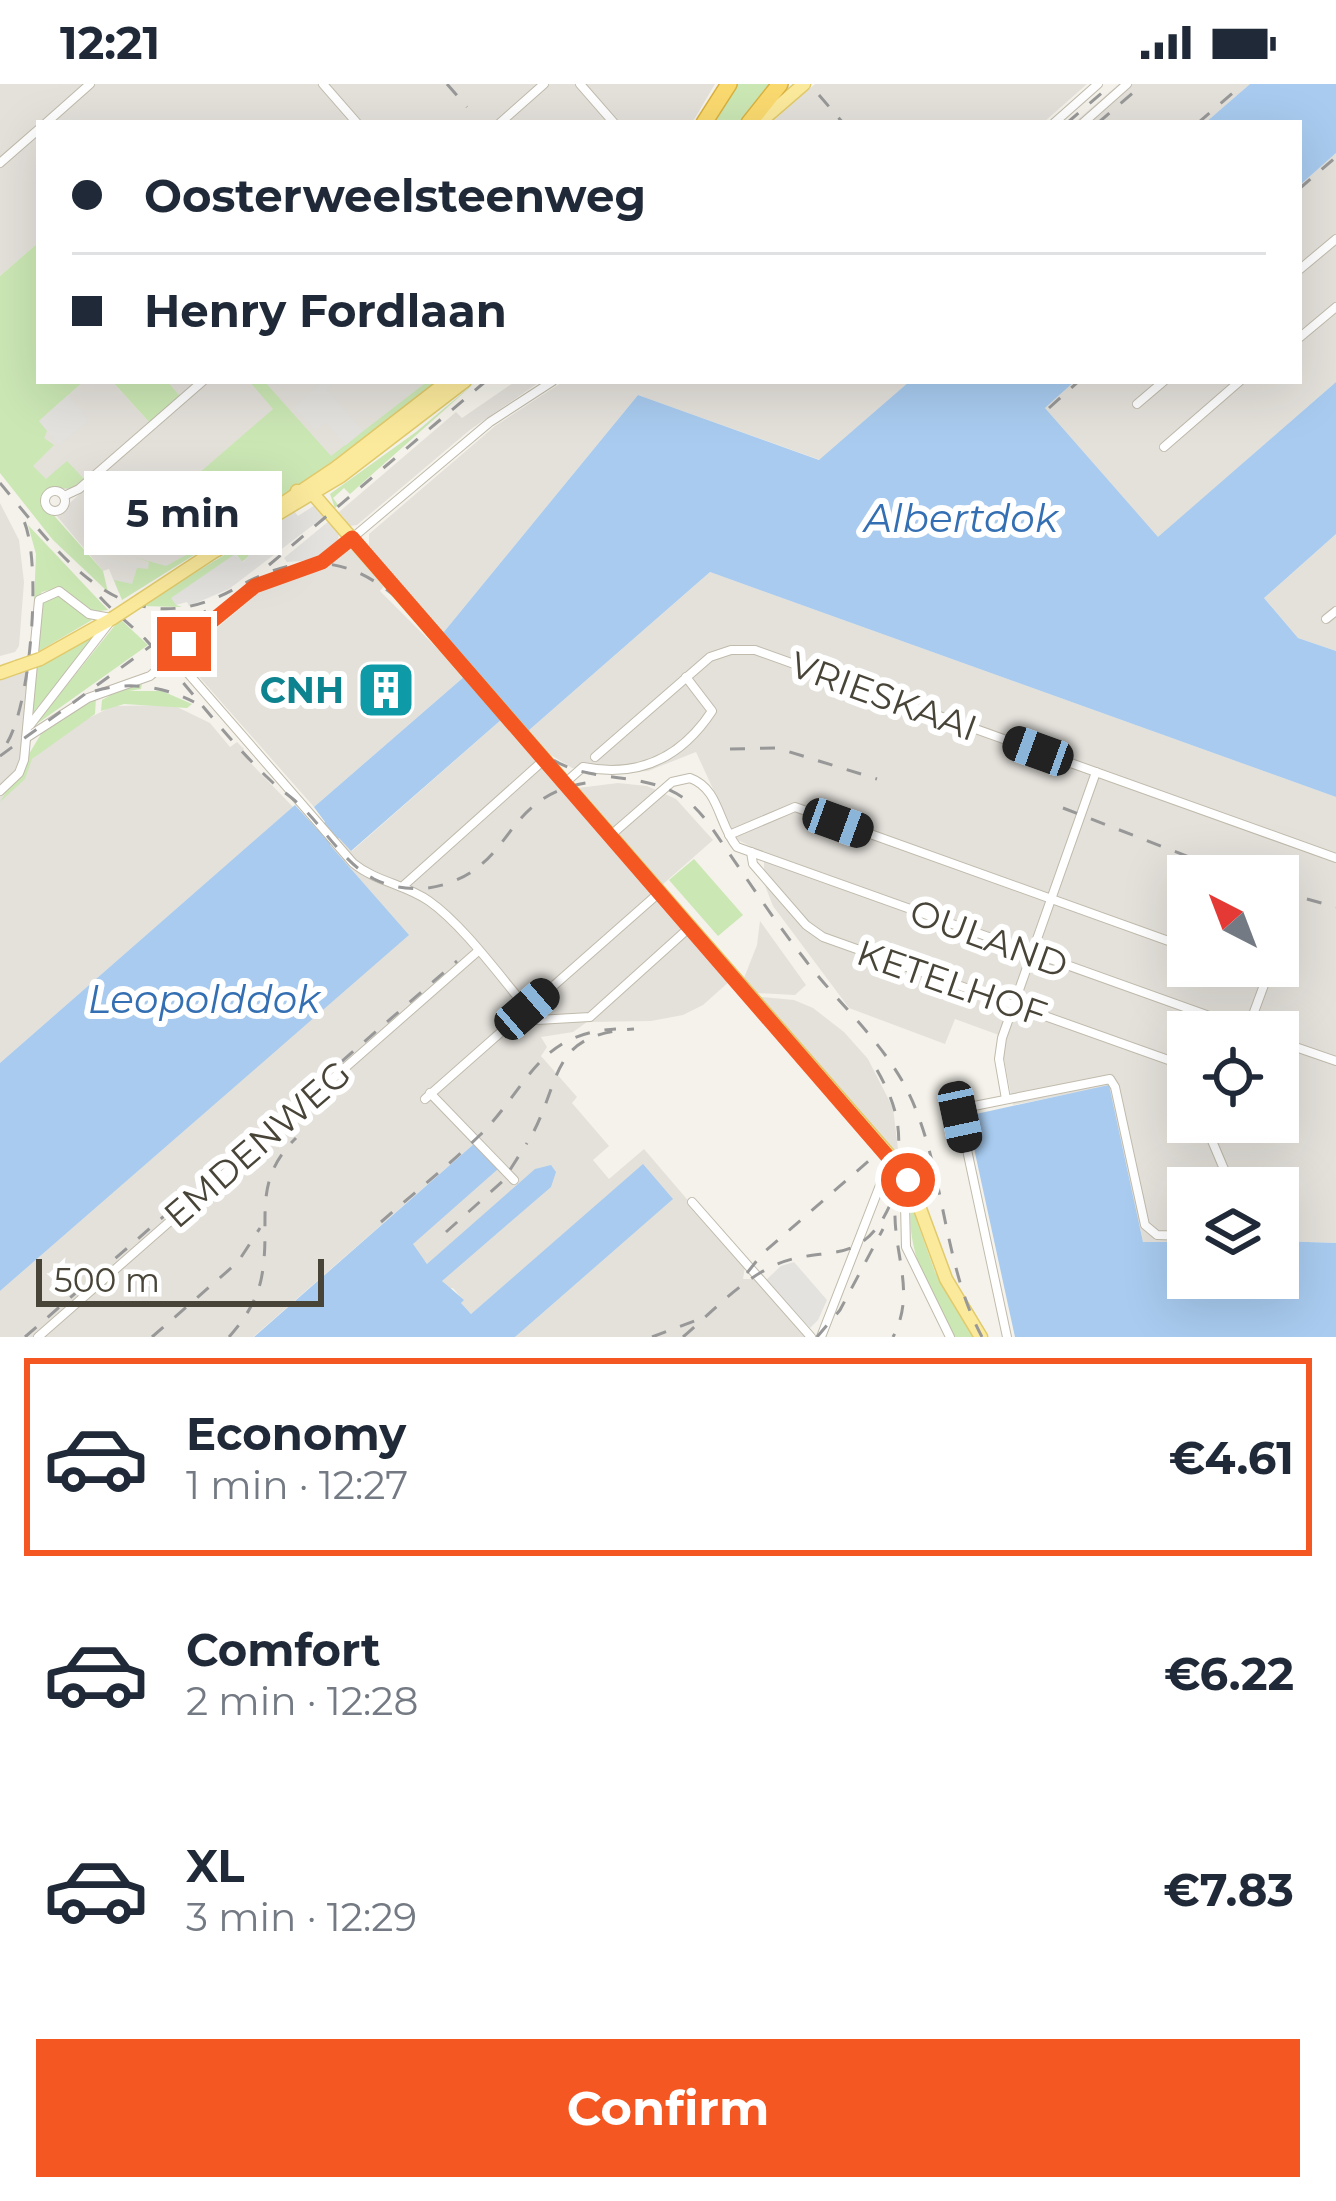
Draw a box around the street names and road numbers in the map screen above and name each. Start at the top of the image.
street label: VRIESKAAI [785,642,983,750]
street label: OULAND [904,889,1074,987]
street label: KETELHOF [851,930,1053,1036]
street label: EMDENWEG [155,1051,359,1237]

